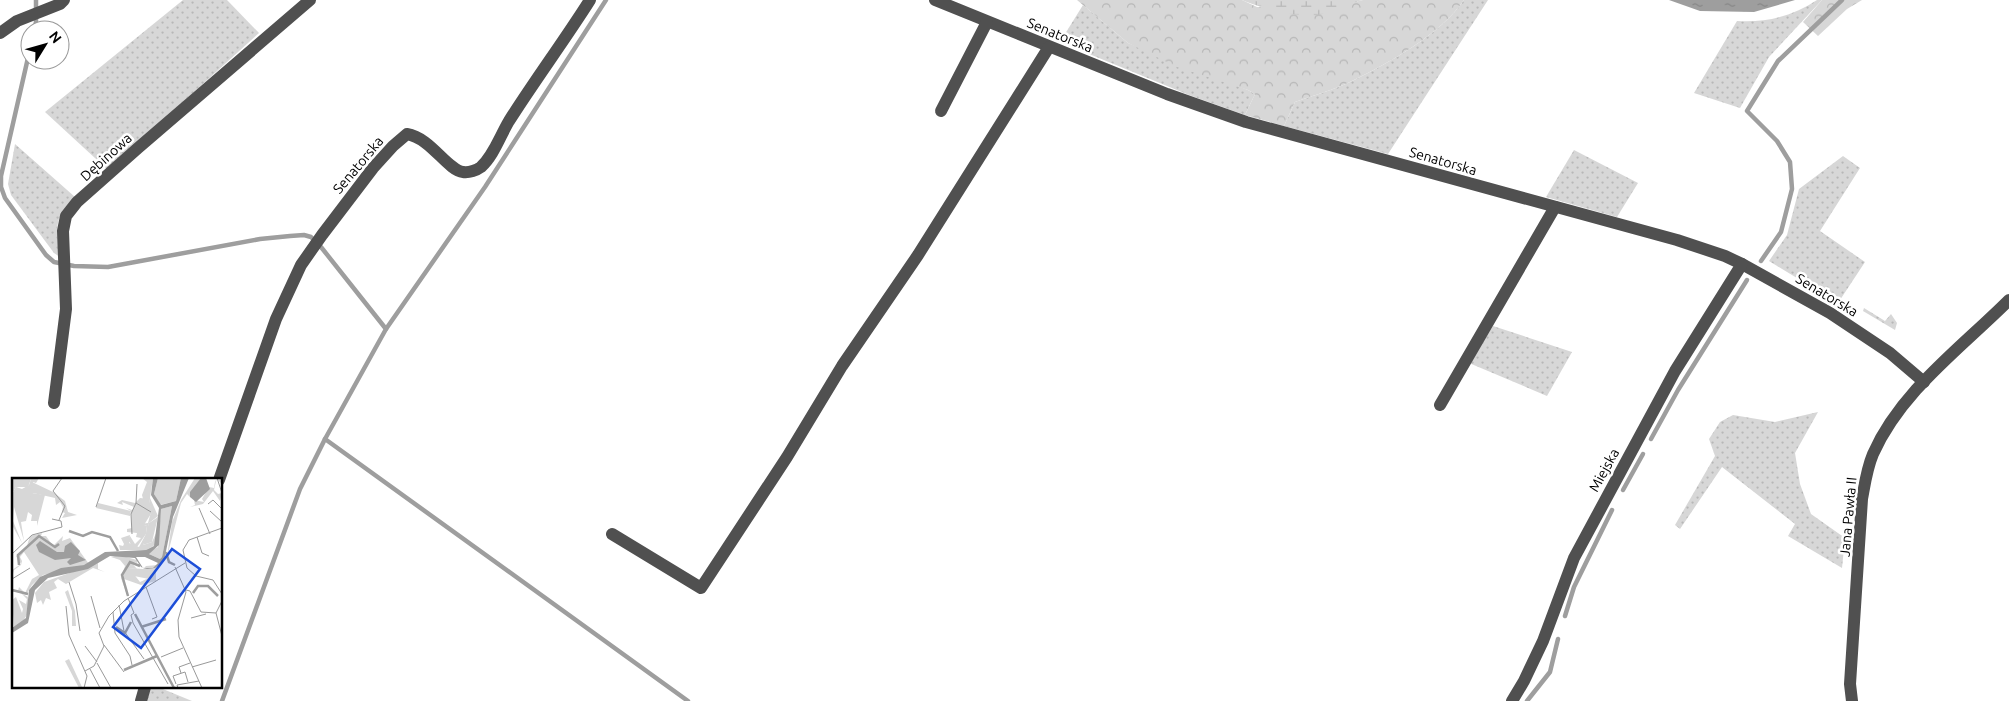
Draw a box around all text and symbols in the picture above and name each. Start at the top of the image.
street label: Senatorska [1025,15,1095,55]
north arrow [20,20,70,70]
text: N [46,28,65,46]
street label: Dębinowa [77,130,135,184]
street label: Senatorska [330,133,386,197]
street label: Senatorska [1407,144,1479,178]
street label: Senatorska [1793,270,1861,320]
street label: Miejska [1586,446,1622,494]
street label: Jana Pawła II [1837,476,1859,558]
inset map [12,478,222,688]

